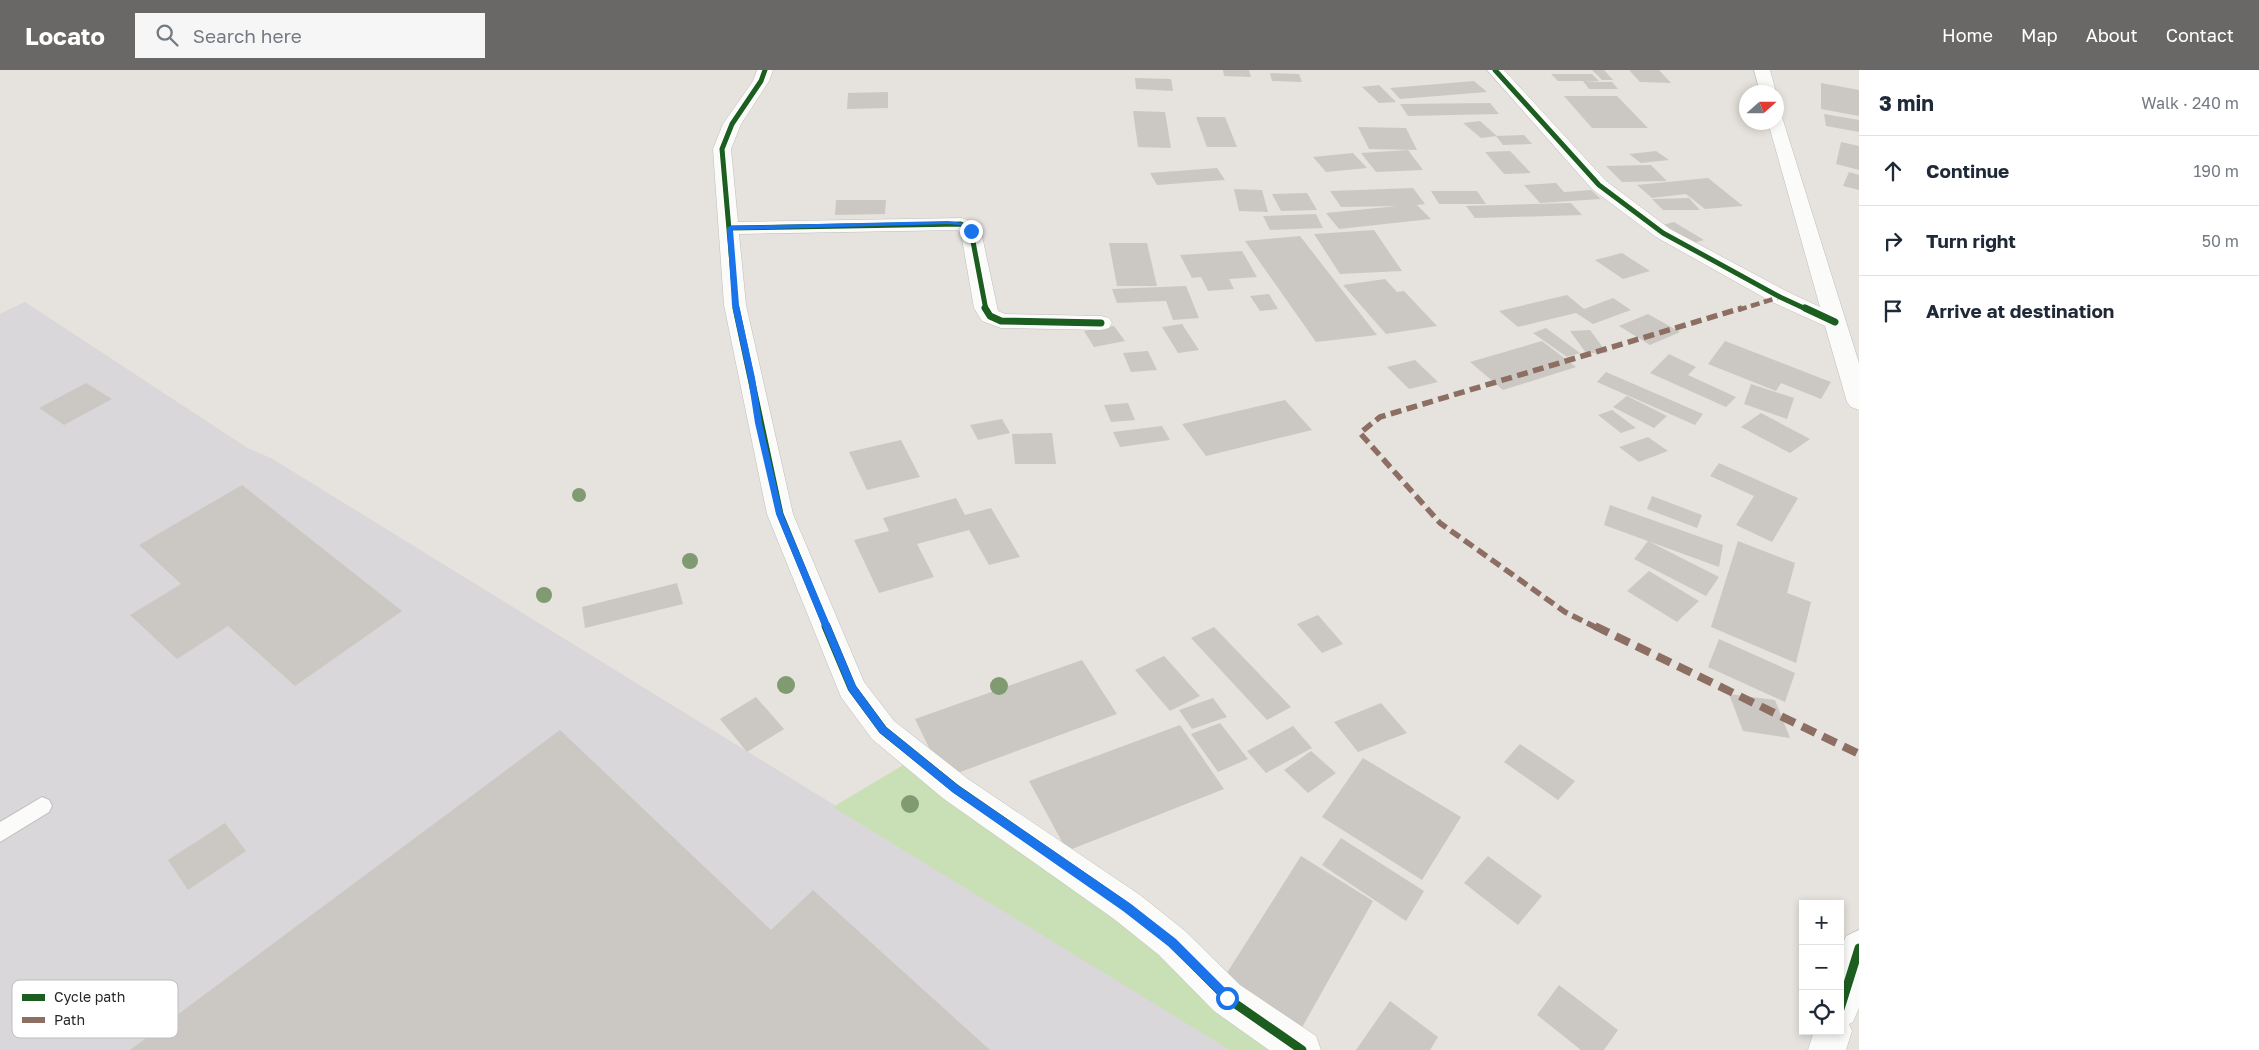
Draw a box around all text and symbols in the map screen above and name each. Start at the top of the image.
search box [135,13,485,58]
text: Locato [25,21,105,50]
icon: search [153,21,181,49]
text: Search here [193,24,302,47]
text: Home [1942,24,1993,46]
text: Map [2021,24,2058,46]
text: About [2086,24,2138,46]
text: Contact [2166,24,2234,46]
north arrow [1739,85,1784,130]
text: 3 min [1879,90,1934,116]
text: Walk · 240 m [2141,93,2239,113]
icon: ahead [1879,157,1907,185]
text: Continue [1926,159,2009,182]
text: 190 m [2193,161,2239,181]
route end [960,220,983,243]
icon: right [1879,227,1907,255]
text: Turn right [1926,229,2016,252]
text: 50 m [2202,231,2239,251]
icon: arrive [1879,297,1907,325]
text: Arrive at destination [1926,299,2114,322]
map controls [1799,900,1844,1035]
button: + [1799,900,1844,945]
button: − [1799,945,1844,990]
legend [12,980,178,1038]
route start [1216,987,1239,1010]
text: Cycle path [54,988,125,1005]
button: locate [1799,990,1844,1035]
text: Path [54,1011,85,1028]

